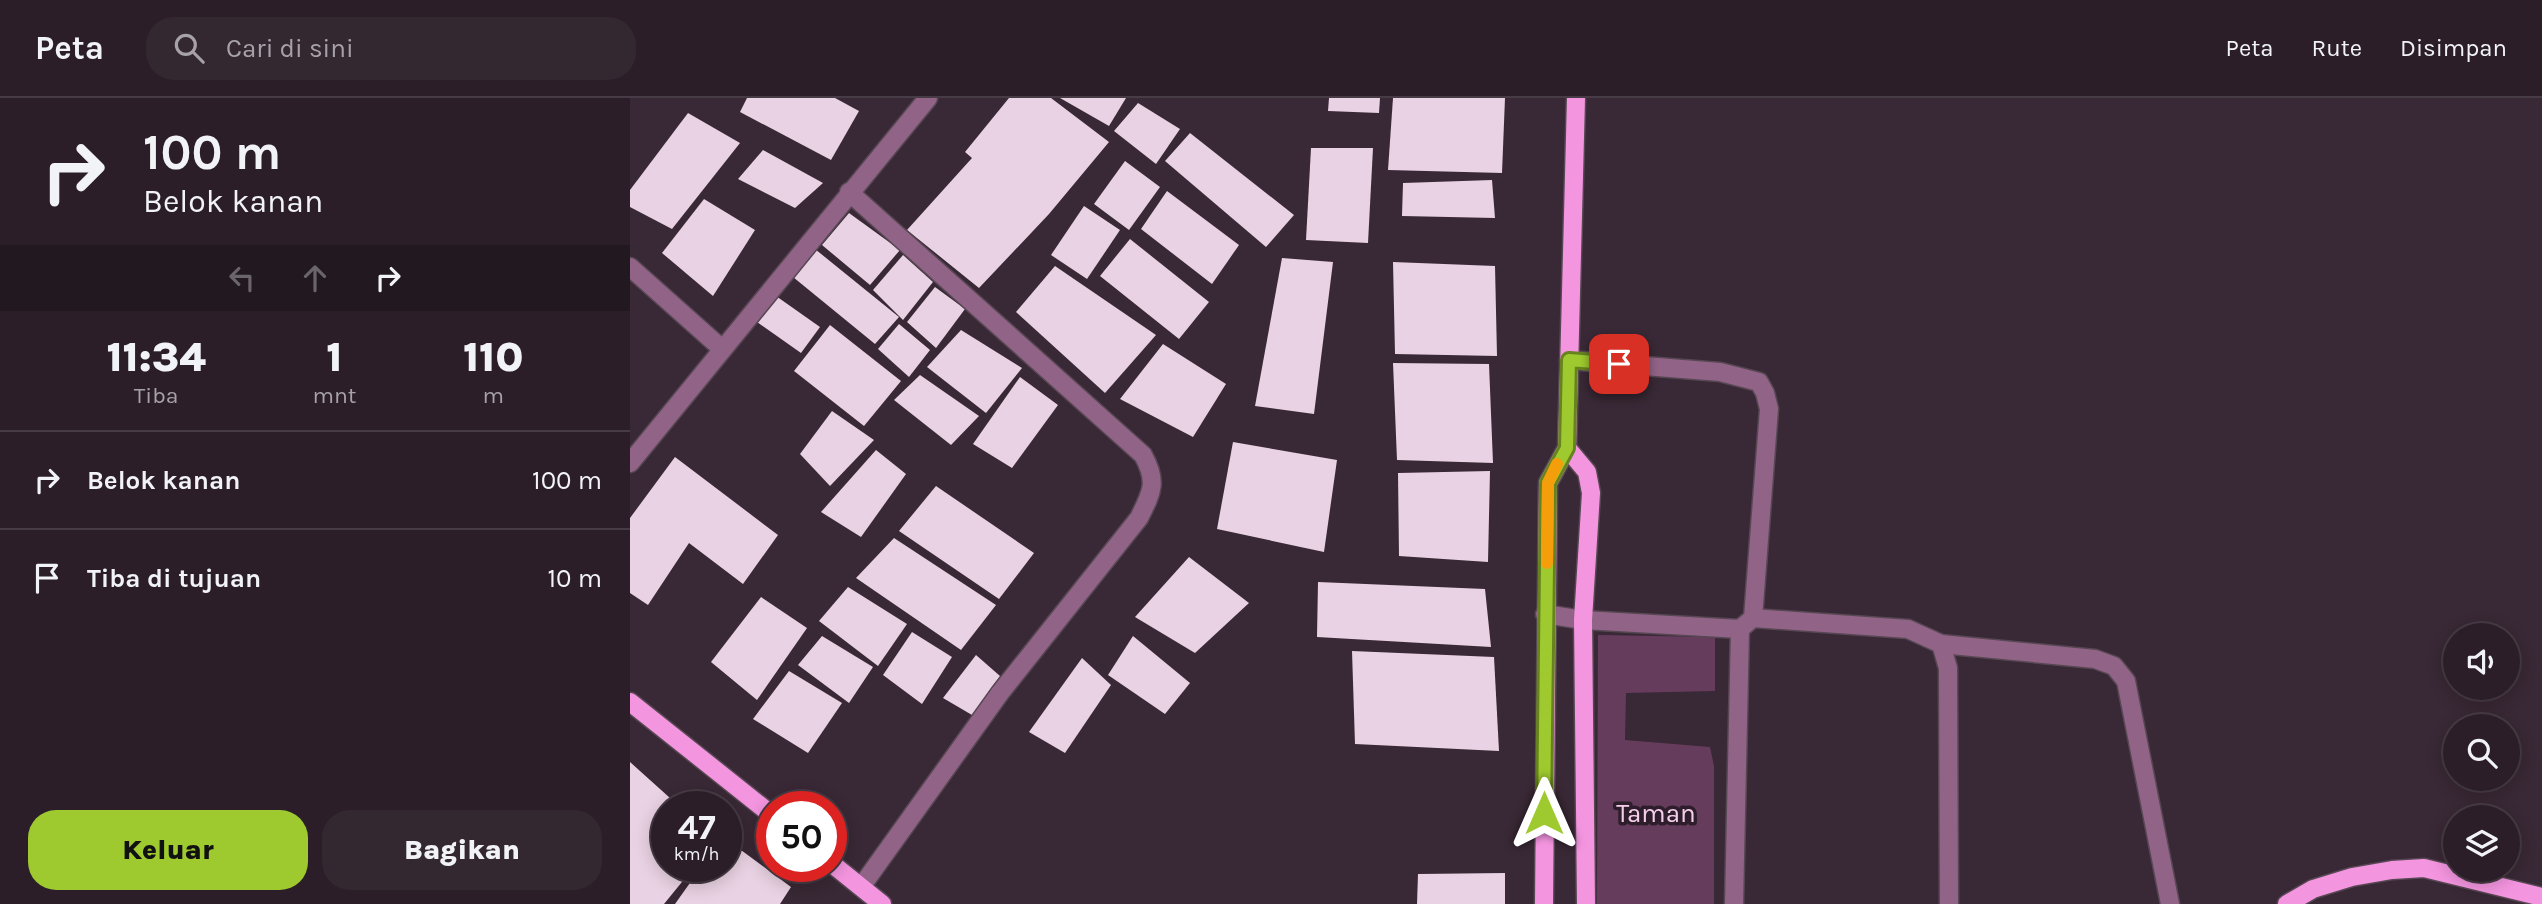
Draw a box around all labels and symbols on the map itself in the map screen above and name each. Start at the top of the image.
pin [1589,334,1649,394]
position arrow [1507,776,1581,850]
speed limit sign: 50 [756,791,847,882]
park label: Taman [1616,798,1696,829]

